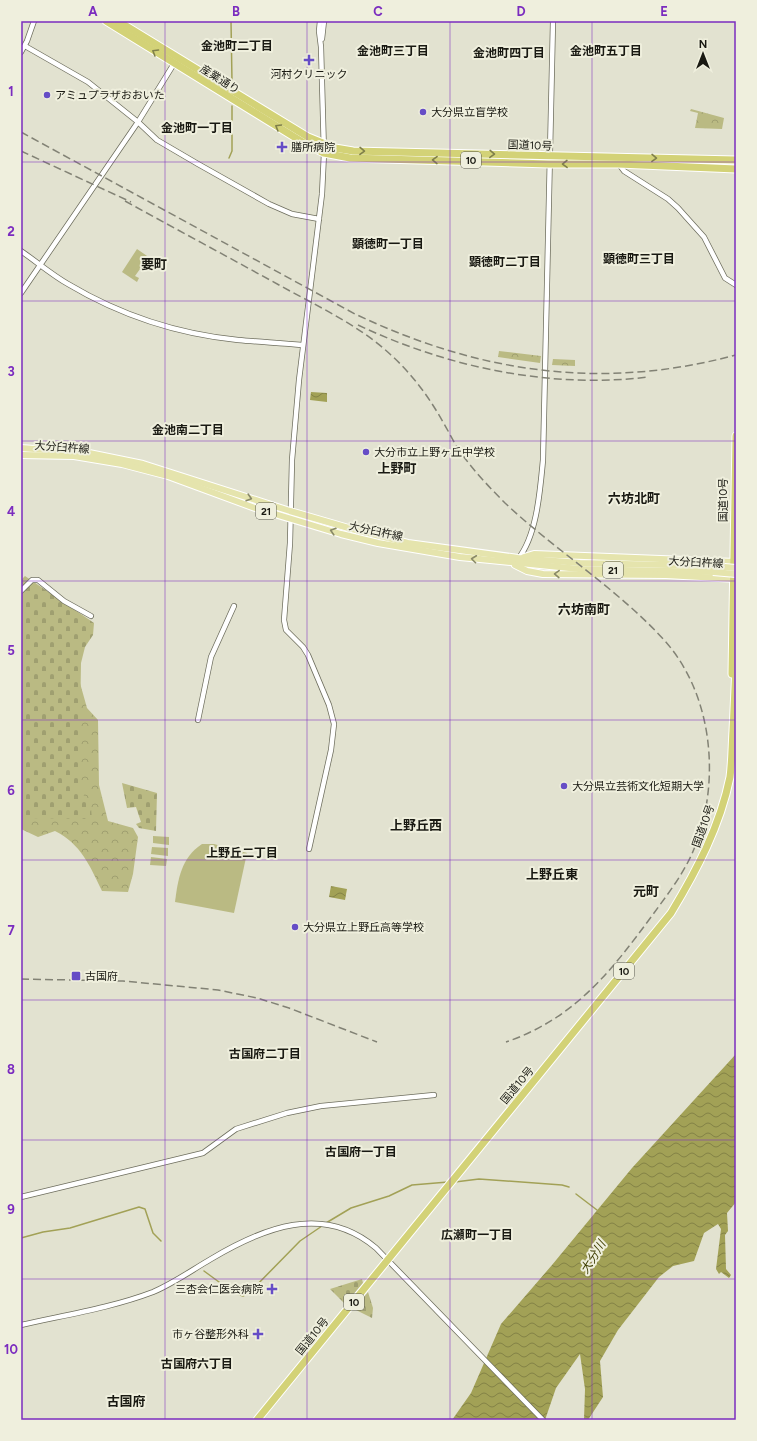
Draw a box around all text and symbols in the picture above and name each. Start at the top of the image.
text: A [88,4,98,19]
text: B [232,4,240,19]
text: C [373,4,383,19]
text: D [516,4,526,19]
text: E [660,4,668,19]
north arrow [683,34,723,74]
text: N [699,38,707,51]
district label: 金池町二丁目 [201,39,273,53]
district label: 金池町三丁目 [357,44,429,58]
district label: 金池町五丁目 [570,44,642,58]
district label: 金池町四丁目 [473,46,545,60]
one-way arrow [152,49,159,56]
marker: 河村クリニック [303,54,315,66]
street label: 産業通り [198,62,242,97]
place label: 河村クリニック [271,68,348,81]
text: 1 [8,84,14,99]
place label: アミュプラザおおいた [55,89,165,102]
marker: アミュプラザおおいた [42,90,52,100]
place label: 大分県立盲学校 [431,106,508,119]
marker: 大分県立盲学校 [418,107,428,117]
district label: 金池町一丁目 [161,121,233,135]
one-way arrow [275,124,282,132]
street label: 国道10号 [507,138,552,153]
marker: 膳所病院 [276,141,288,153]
place label: 膳所病院 [291,141,335,154]
one-way arrow [359,147,365,155]
one-way arrow [489,150,495,158]
road number: 10 [461,152,481,168]
one-way arrow [651,154,657,163]
one-way arrow [432,155,438,164]
one-way arrow [562,160,568,168]
text: 2 [7,224,15,239]
district label: 顕徳町一丁目 [352,237,424,251]
district label: 顕徳町三丁目 [603,252,675,266]
district label: 顕徳町二丁目 [469,255,541,269]
district label: 要町 [141,257,167,272]
text: 3 [7,364,15,379]
district label: 金池南二丁目 [152,423,224,437]
street label: 大分臼杵線 [34,439,90,456]
place label: 大分市立上野ヶ丘中学校 [374,446,495,459]
marker: 大分市立上野ヶ丘中学校 [361,447,371,457]
district label: 上野町 [377,461,417,476]
street label: 国道10号 [717,478,730,522]
district label: 六坊北町 [608,491,660,506]
one-way arrow [246,493,253,502]
road number: 21 [256,503,276,519]
text: 4 [7,504,15,519]
street label: 大分臼杵線 [348,519,404,544]
one-way arrow [329,527,336,536]
one-way arrow [471,555,477,564]
street label: 大分臼杵線 [668,555,724,570]
road number: 21 [603,562,623,578]
one-way arrow [554,570,560,579]
district label: 六坊南町 [558,602,610,617]
text: 5 [7,643,15,658]
place label: 大分県立芸術文化短期大学 [572,780,704,793]
marker: 大分県立芸術文化短期大学 [559,781,569,791]
text: 6 [7,783,15,798]
street label: 国道10号 [690,803,717,849]
district label: 上野丘西 [390,818,442,833]
district label: 上野丘二丁目 [206,846,278,860]
district label: 上野丘東 [526,867,578,882]
district label: 元町 [633,884,659,899]
place label: 大分県立上野丘高等学校 [303,921,424,934]
marker: 大分県立上野丘高等学校 [290,922,300,932]
text: 7 [7,923,15,938]
road number: 10 [614,963,634,979]
marker: 古国府 [70,970,82,982]
place label: 古国府 [85,970,118,983]
district label: 古国府二丁目 [229,1047,301,1061]
text: 8 [7,1062,15,1077]
street label: 国道10号 [498,1064,537,1107]
district label: 古国府一丁目 [325,1145,397,1159]
text: 9 [7,1202,15,1217]
district label: 広瀬町一丁目 [441,1228,513,1242]
water label: 大分川 [578,1236,610,1276]
place label: 三杏会仁医会病院 [175,1283,263,1296]
marker: 三杏会仁医会病院 [266,1283,278,1295]
road number: 10 [344,1294,364,1310]
street label: 国道10号 [293,1315,331,1358]
place label: 市ヶ谷整形外科 [172,1328,249,1341]
marker: 市ヶ谷整形外科 [252,1328,264,1340]
text: 10 [4,1342,18,1357]
district label: 古国府六丁目 [161,1357,233,1371]
district label: 古国府 [106,1394,146,1409]

